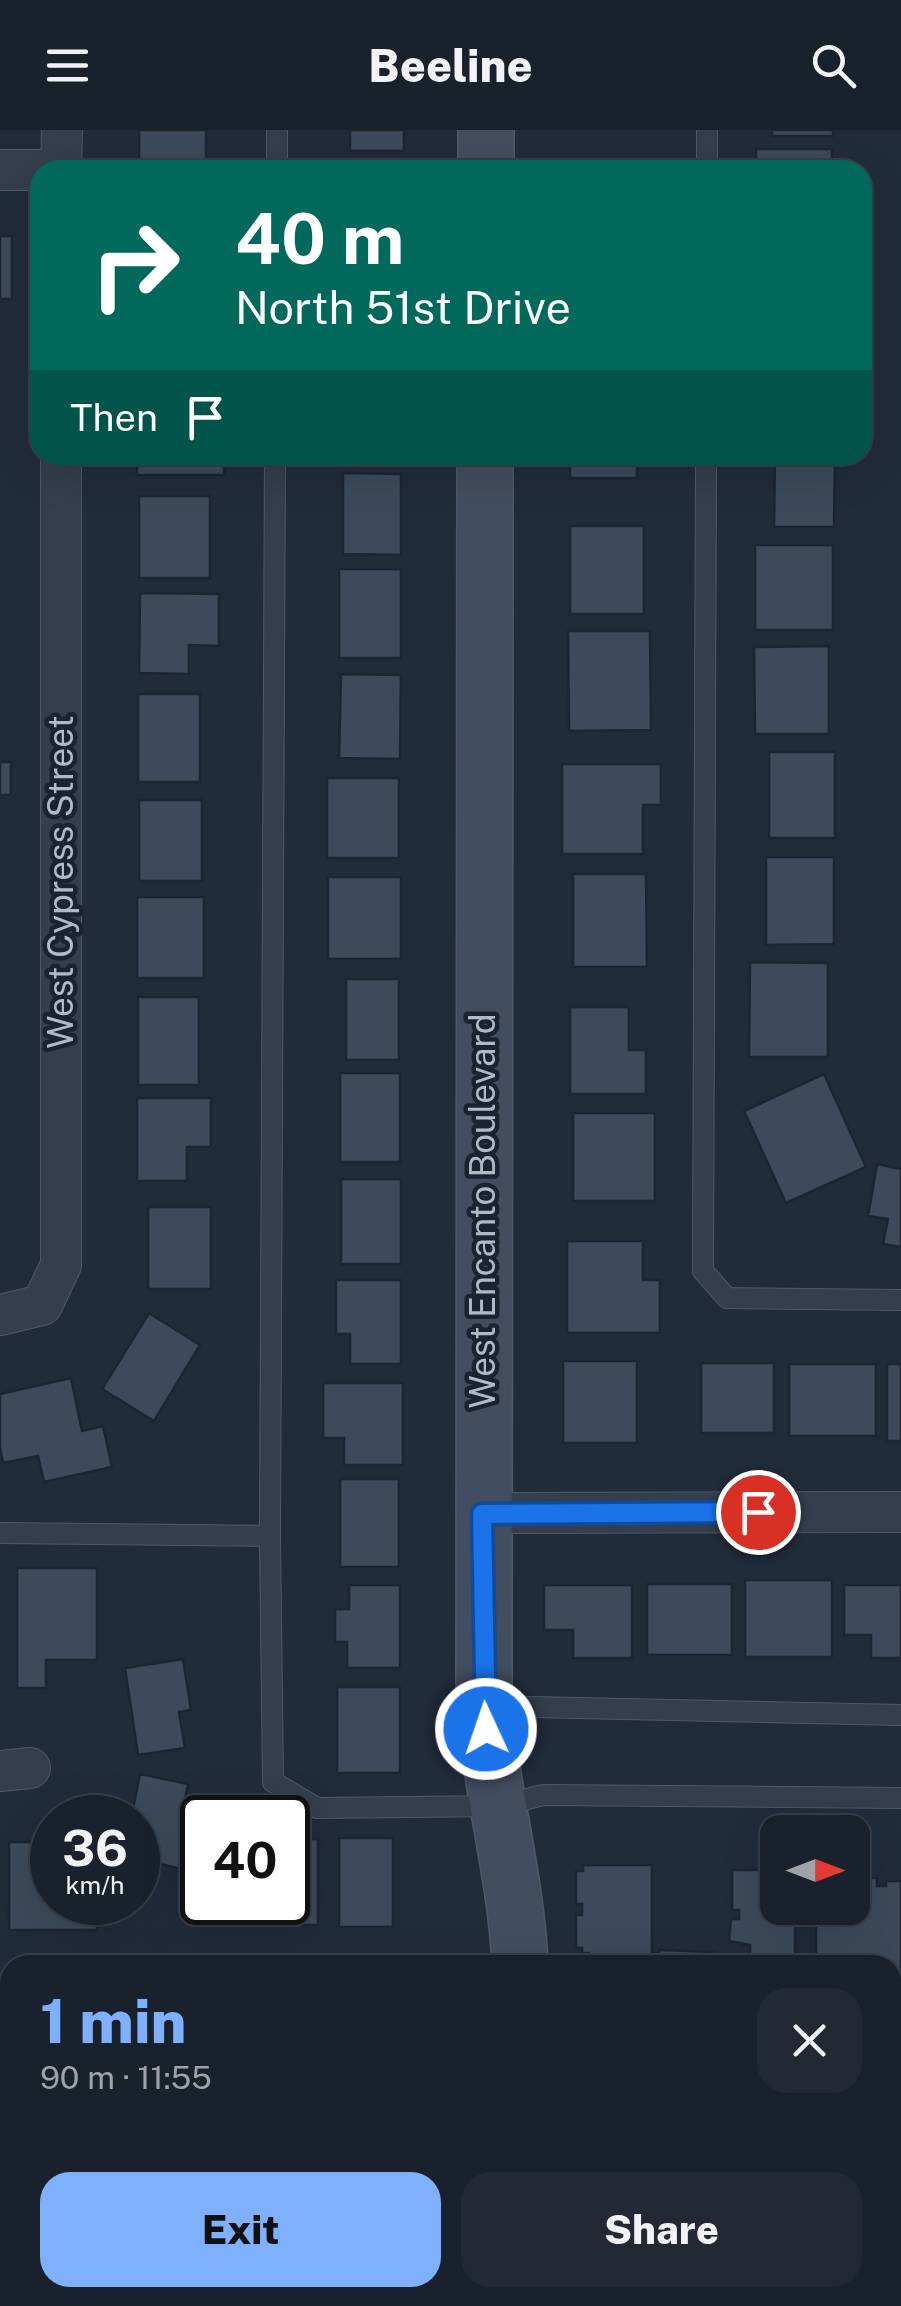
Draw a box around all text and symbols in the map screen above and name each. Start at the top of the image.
icon: menu [40,38,95,93]
icon: search [806,38,861,93]
text: Beeline [368,39,533,92]
text: 40 m [235,197,405,280]
icon: right [70,200,200,330]
text: North 51st Drive [235,281,571,334]
icon: arrive [178,390,233,445]
text: Then [70,395,158,440]
street label: West Cypress Street [40,715,81,1049]
street label: West Encanto Boulevard [462,1013,503,1409]
pin [716,1470,801,1555]
icon: arrive [731,1485,786,1540]
position arrow [434,1677,538,1781]
speed limit sign: 40 [180,1795,310,1925]
north arrow [760,1815,870,1925]
map controls [760,1815,870,1925]
text: 36 [62,1818,128,1877]
text: km/h [66,1870,124,1900]
text: 1 min [40,1986,187,2057]
button: close [757,1988,862,2093]
text: 90 m · 11:55 [40,2059,212,2096]
button: Exit [40,2172,441,2287]
button: Share [461,2172,862,2287]

